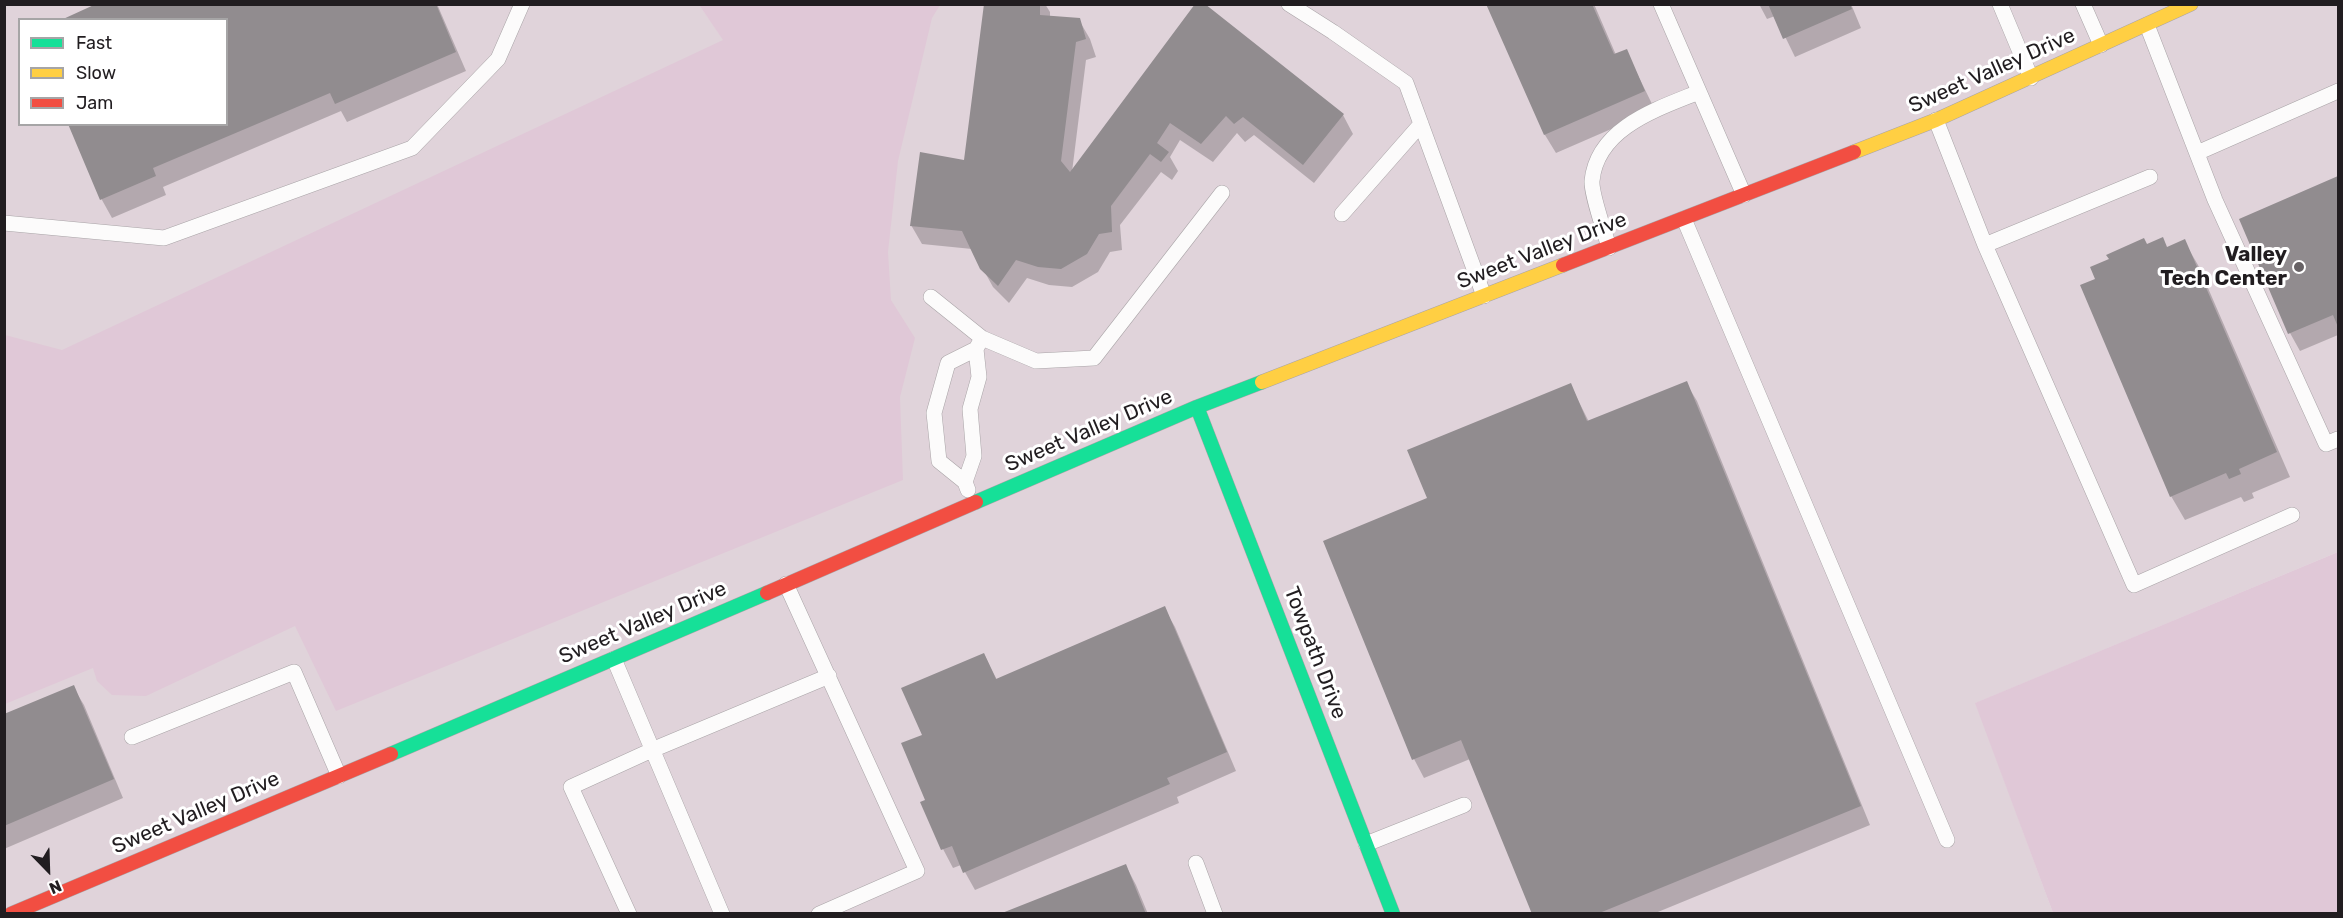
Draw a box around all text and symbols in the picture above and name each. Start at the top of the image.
legend [18,18,228,126]
street label: Sweet Valley Drive [1905,23,2079,119]
text: Fast [76,32,112,54]
text: Slow [76,62,116,84]
text: Jam [76,92,113,114]
street label: Sweet Valley Drive [1454,207,1630,295]
place label: Valley Tech Center [2160,242,2287,292]
marker: Valley Tech Center [2292,260,2306,274]
street label: Sweet Valley Drive [1002,384,1176,478]
street label: Sweet Valley Drive [556,576,730,670]
street label: Towpath Drive [1278,583,1352,723]
street label: Sweet Valley Drive [109,766,283,860]
north arrow [18,840,78,900]
text: N [46,876,64,898]

